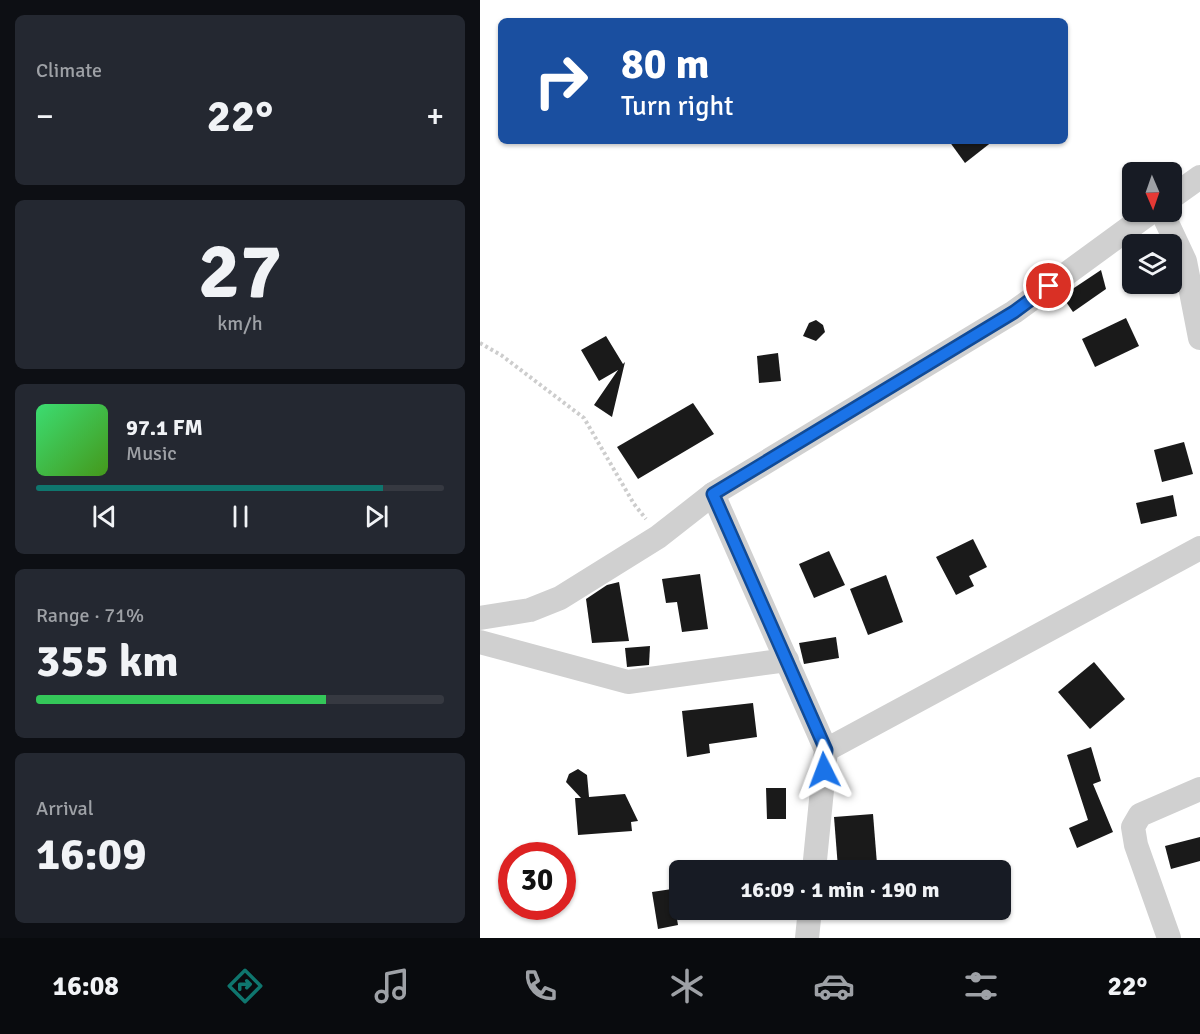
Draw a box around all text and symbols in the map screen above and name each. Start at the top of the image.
text: 80 m [621,39,710,90]
icon: right [522,42,600,120]
text: Climate [36,58,102,83]
text: 22° [207,89,273,144]
text: Turn right [621,90,734,123]
text: − [36,96,54,137]
text: + [426,96,444,137]
north arrow [1122,162,1182,222]
map controls [1122,162,1182,294]
text: 27 [198,224,282,320]
button: layers [1122,234,1182,294]
pin [1023,260,1074,311]
icon: arrive [1032,269,1065,302]
text: km/h [217,311,263,336]
text: 97.1 FM [126,414,203,441]
text: Music [126,441,177,466]
icon: previous [88,500,121,533]
icon: pause [224,500,257,533]
icon: next [360,500,393,533]
text: Range · 71% [36,603,144,628]
text: 355 km [36,634,179,689]
position arrow [792,738,856,802]
text: Arrival [36,796,94,821]
text: 16:09 [36,827,146,882]
speed limit sign: 30 [498,842,576,920]
text: 16:09 · 1 min · 190 m [740,876,940,903]
icon: directions [224,965,266,1007]
icon: music [371,965,413,1007]
icon: phone [519,965,561,1007]
icon: climate [666,965,708,1007]
icon: car [813,965,855,1007]
icon: filters [960,965,1002,1007]
text: 16:08 [53,970,119,1003]
text: 22° [1107,970,1147,1003]

